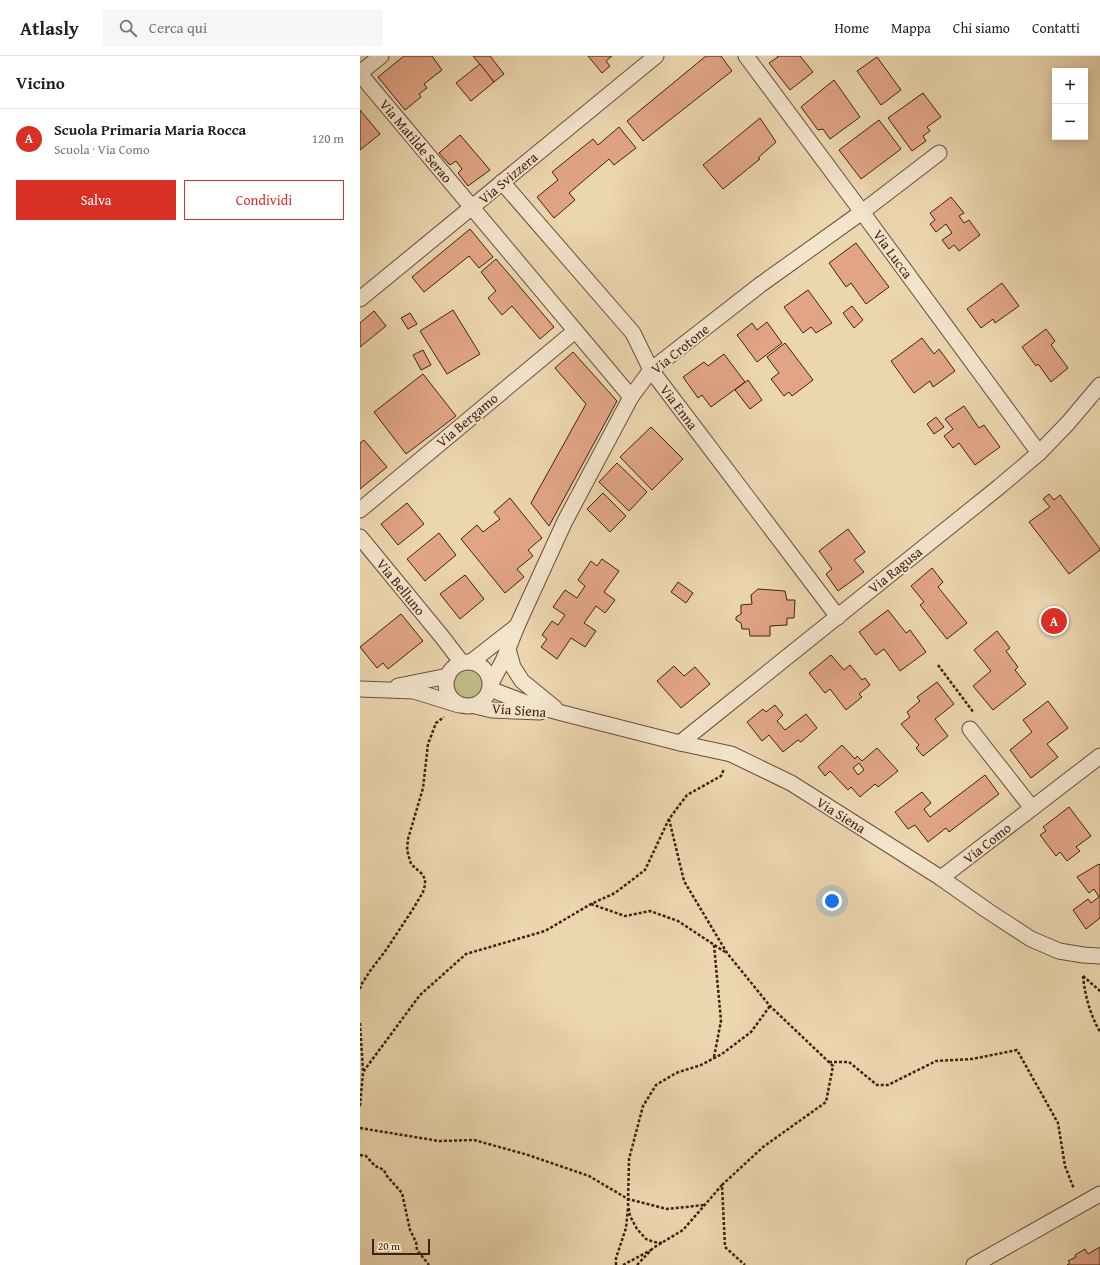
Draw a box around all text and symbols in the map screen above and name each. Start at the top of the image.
search box [103,10,383,46]
text: Atlasly [20,14,79,42]
icon: search [117,17,139,39]
text: Cerca qui [149,17,207,38]
text: Home [835,18,869,38]
text: Mappa [891,18,931,38]
text: Chi siamo [953,18,1010,38]
text: Contatti [1032,18,1080,38]
map controls [1052,68,1088,140]
button: + [1052,68,1088,104]
text: Vicino [16,70,65,95]
street label: Via Matilde Serao [375,95,457,187]
button: − [1052,104,1088,140]
text: Scuola Primaria Maria Rocca [54,119,246,140]
text: A [25,129,33,148]
text: 120 m [312,129,344,148]
text: Scuola · Via Como [54,140,150,159]
street label: Via Svizzera [474,147,542,209]
button: Salva [16,180,176,220]
button: Condividi [184,180,344,220]
street label: Via Lucca [868,225,918,283]
street label: Via Crotone [647,319,714,379]
street label: Via Enna [655,380,703,434]
street label: Via Bergamo [432,388,502,452]
street label: Via Ragusa [864,542,927,598]
street label: Via Belluno [372,554,430,620]
pin: A [1041,606,1067,636]
street label: Via Siena [491,698,547,722]
street label: Via Siena [813,792,870,838]
street label: Via Como [959,818,1015,868]
your location [822,891,842,911]
scale bar [372,1237,430,1256]
text: 20 m [378,1238,400,1254]

